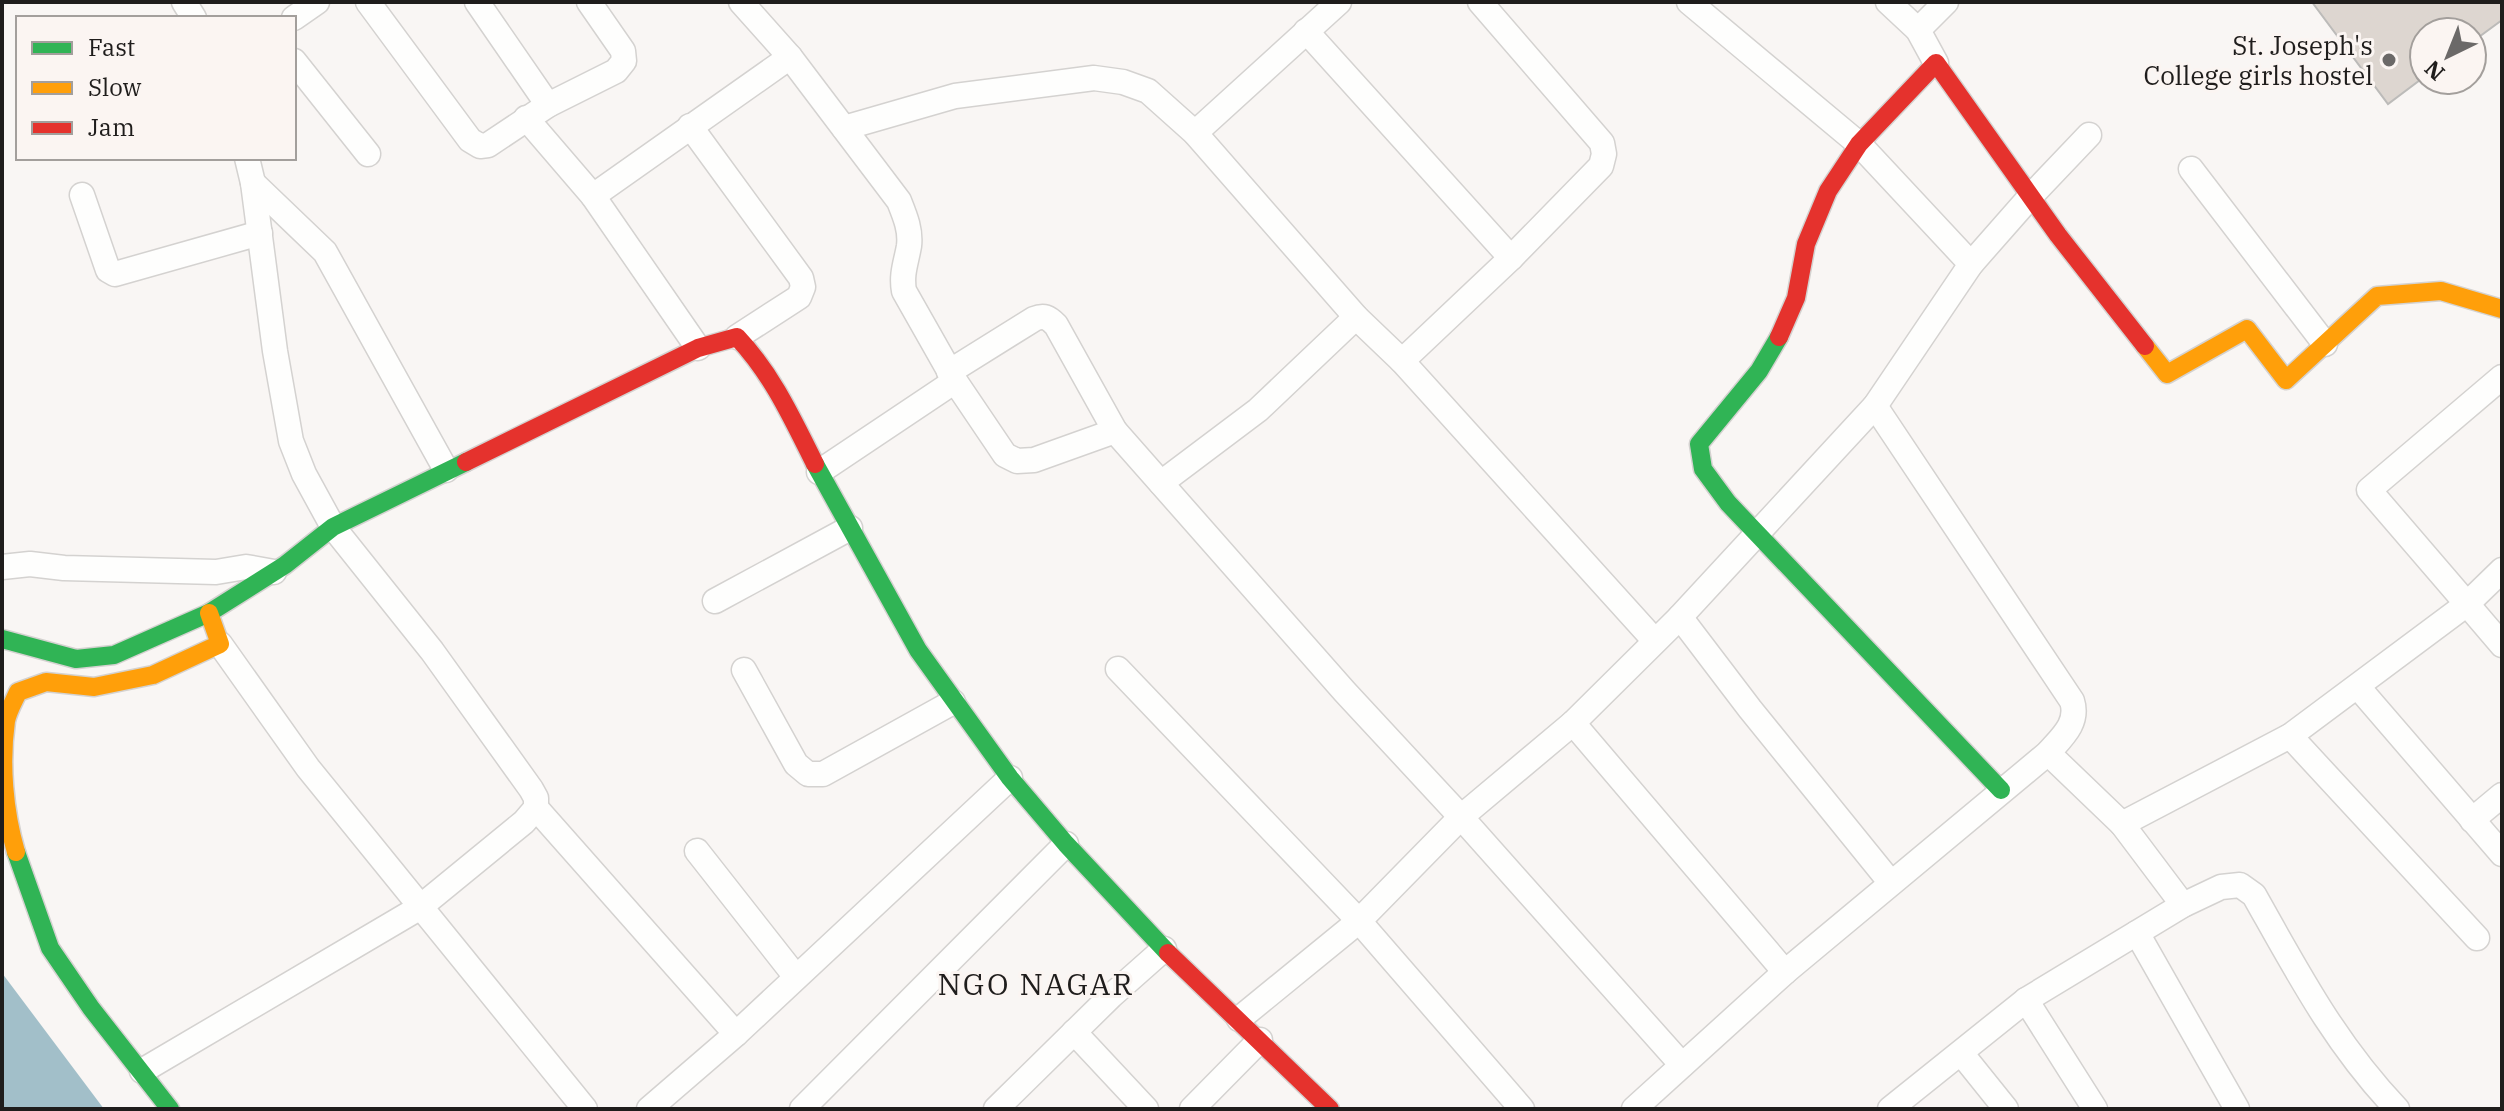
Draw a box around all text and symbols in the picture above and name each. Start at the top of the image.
legend [16,16,296,160]
north arrow [2408,16,2488,96]
place label: St. Joseph's College girls hostel [2144,28,2373,92]
text: Fast [88,31,135,63]
marker: St. Joseph's College girls hostel [2380,51,2398,69]
text: N [2418,54,2450,88]
text: Slow [88,71,142,103]
text: Jam [88,111,135,143]
district label: NGO NAGAR [938,964,1134,1003]

